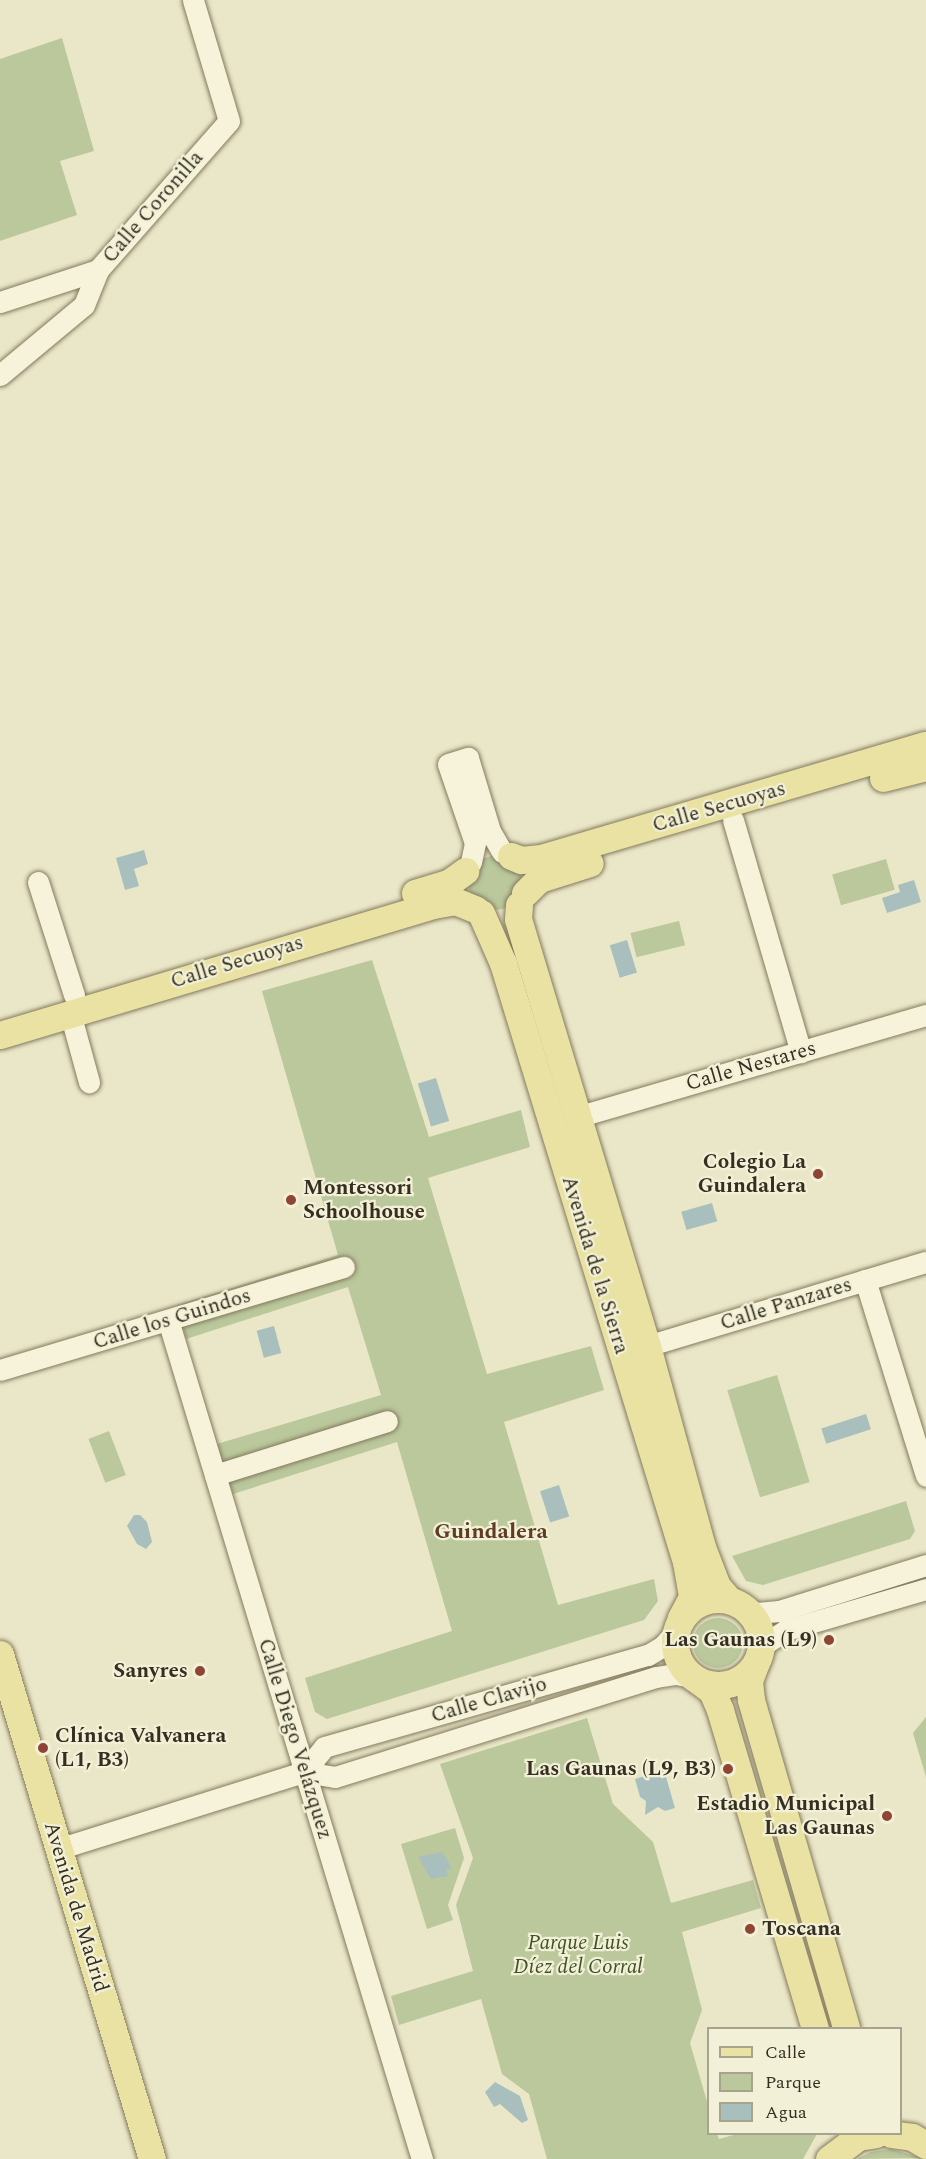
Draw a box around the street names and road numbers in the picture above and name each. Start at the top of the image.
street label: Calle Coronilla [97,146,209,268]
street label: Calle Secuoyas [649,776,789,838]
street label: Calle Secuoyas [168,930,306,994]
street label: Calle Nestares [683,1035,819,1097]
street label: Avenida de la Sierra [556,1173,634,1357]
street label: Calle Panzares [717,1272,855,1336]
street label: Calle los Guindos [90,1283,254,1355]
street label: Calle Diego Velázquez [252,1636,338,1842]
street label: Calle Clavijo [428,1671,550,1729]
street label: Avenida de Madrid [38,1819,114,1995]

